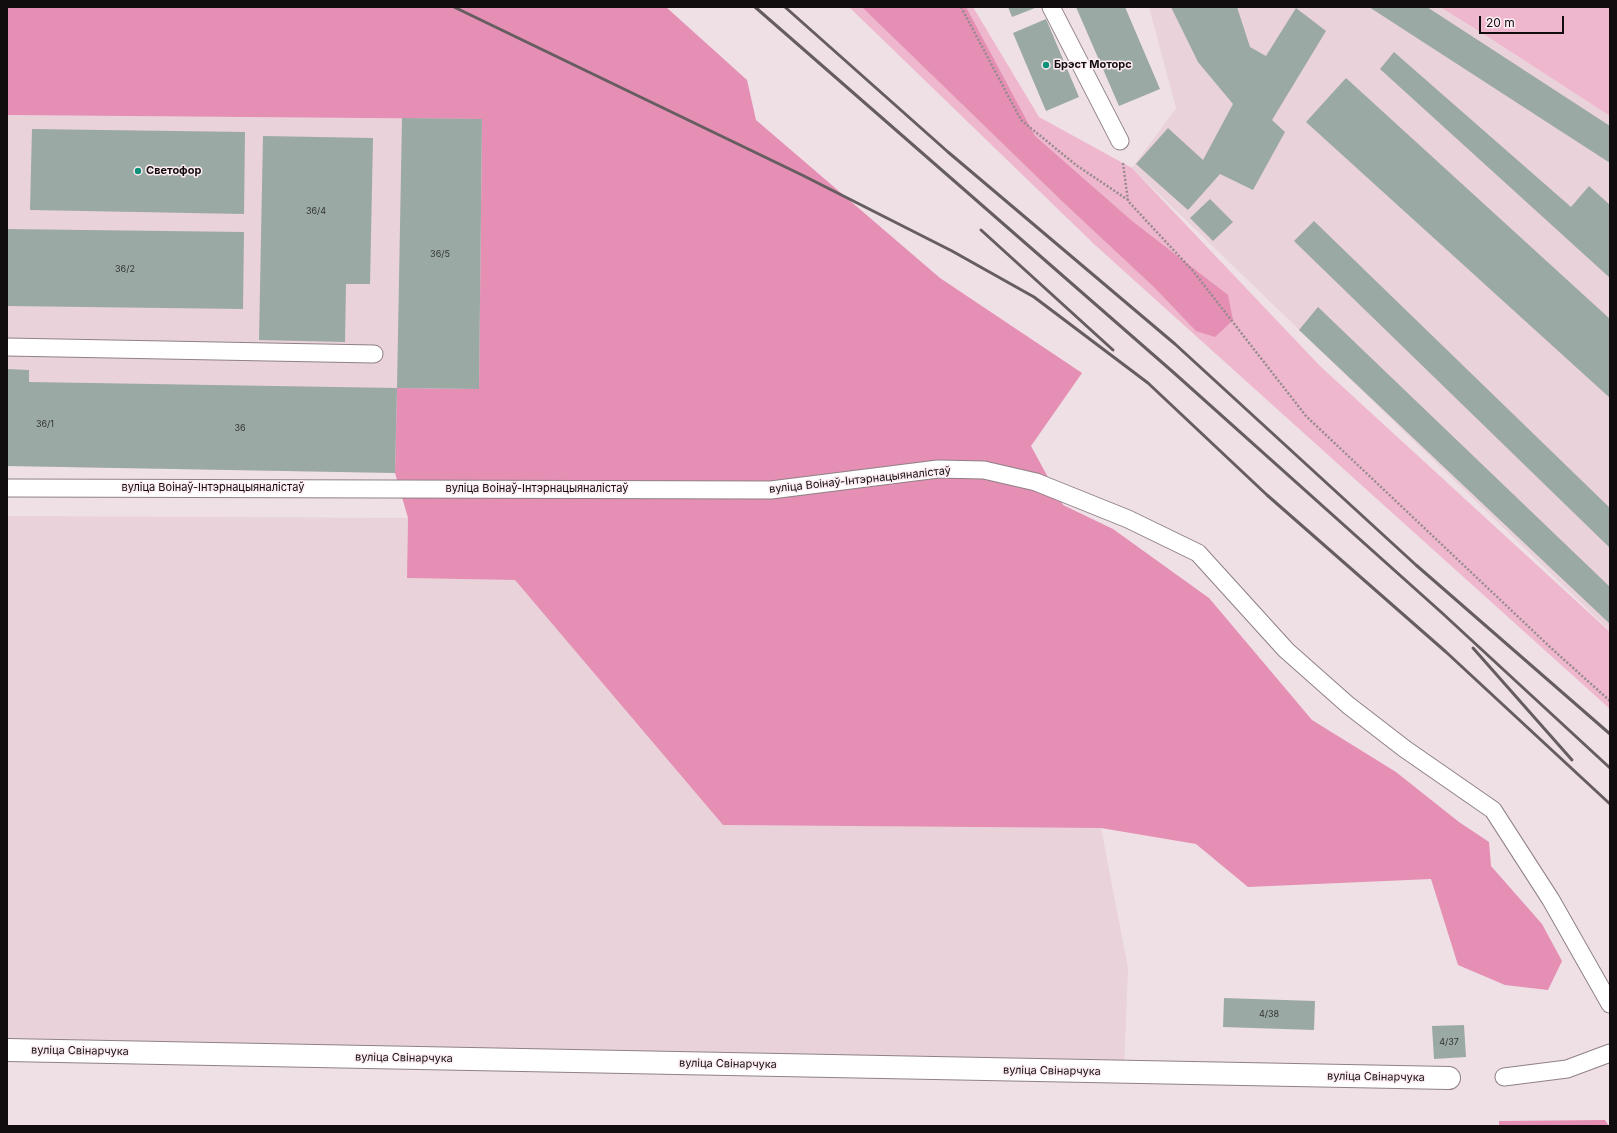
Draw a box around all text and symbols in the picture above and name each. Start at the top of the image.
scale bar [1481,8,1566,34]
text: 20 m [1486,15,1515,30]
place label: Брэст Моторс [1054,58,1132,72]
marker: Брэст Моторс [1041,60,1051,70]
place label: Светофор [146,164,201,178]
marker: Светофор [133,166,143,176]
house number: 36/4 [306,206,326,216]
house number: 36/5 [430,249,450,259]
house number: 36/2 [115,264,135,274]
house number: 36/1 [36,419,54,429]
house number: 36 [234,423,246,433]
street label: вуліца Воінаў-Інтэрнацыяналістаў [768,464,952,496]
street label: вуліца Воінаў-Інтэрнацыяналістаў [122,481,304,495]
street label: вуліца Воінаў-Інтэрнацыяналістаў [446,482,628,496]
house number: 4/38 [1259,1009,1279,1019]
house number: 4/37 [1439,1037,1459,1047]
street label: вуліца Свінарчука [31,1044,129,1058]
street label: вуліца Свінарчука [355,1051,453,1065]
street label: вуліца Свінарчука [679,1057,777,1071]
street label: вуліца Свінарчука [1003,1064,1101,1078]
street label: вуліца Свінарчука [1327,1070,1425,1084]

